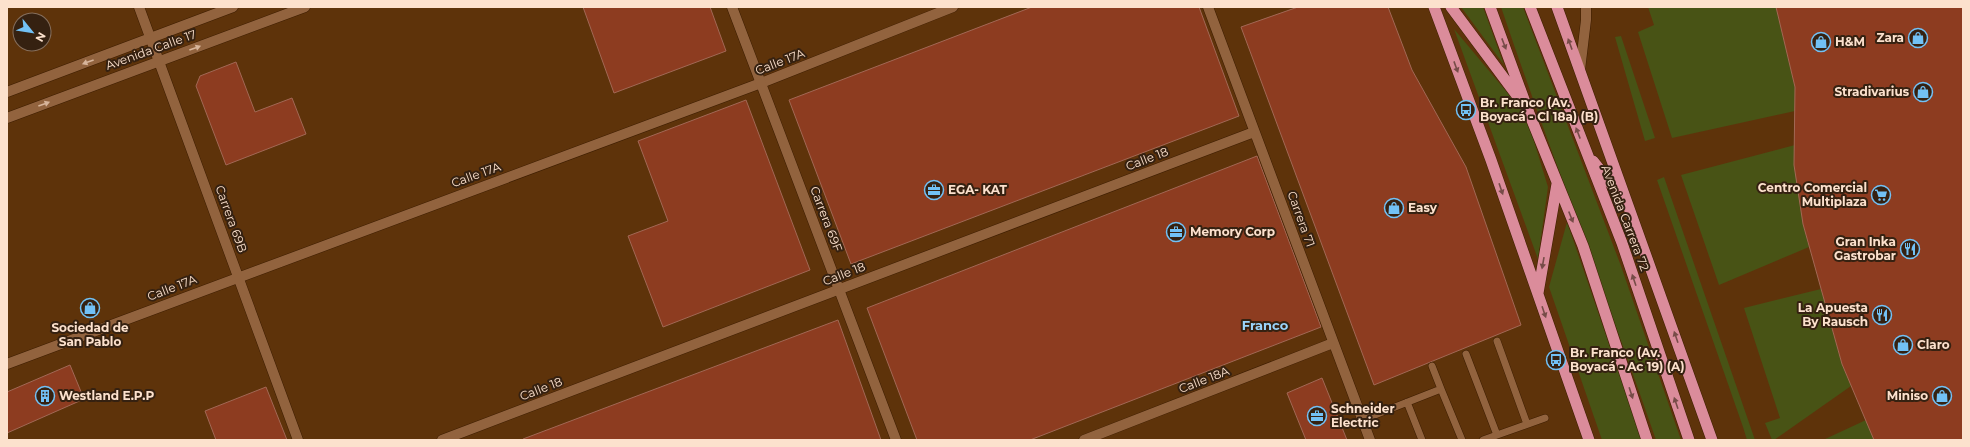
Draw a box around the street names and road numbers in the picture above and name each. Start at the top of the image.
street label: Avenida Calle 17 [103,26,198,73]
street label: Calle 17A [753,45,807,78]
street label: Calle 18 [1123,143,1171,173]
street label: Calle 17A [449,159,503,190]
street label: Avenida Carrera 72 [1598,163,1653,273]
street label: Carrera 69B [212,183,251,254]
street label: Carrera 69F [807,184,846,254]
street label: Carrera 71 [1284,189,1318,249]
street label: Calle 18 [820,258,868,288]
street label: Calle 17A [145,271,199,304]
street label: Calle 18A [1176,363,1232,396]
street label: Calle 18 [517,373,565,403]

